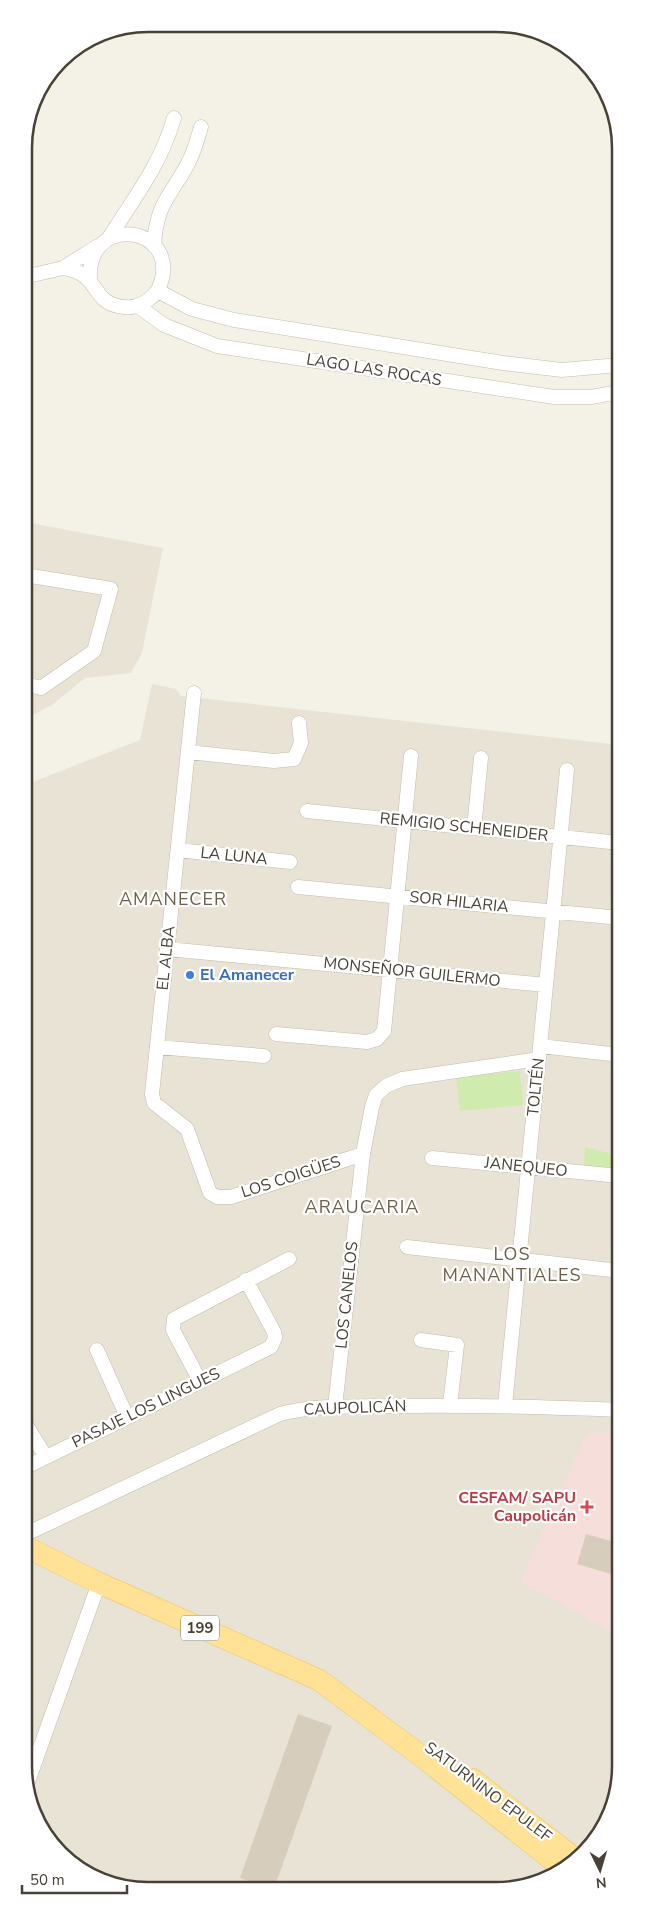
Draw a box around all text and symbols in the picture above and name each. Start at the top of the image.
street label: LAGO LAS ROCAS [305,348,443,392]
street label: REMIGIO SCHENEIDER [379,807,550,847]
street label: LA LUNA [199,842,269,871]
street label: SOR HILARIA [408,886,510,918]
district label: AMANECER [119,887,227,911]
street label: EL ALBA [152,924,180,991]
street label: MONSEÑOR GUILERMO [322,952,502,992]
place label: El Amanecer [200,964,295,986]
marker: El Amanecer [184,969,196,981]
street label: TOLTÉN [522,1057,550,1117]
street label: LOS COIGÜES [238,1151,344,1203]
street label: JANEQUEO [482,1152,569,1182]
district label: ARAUCARIA [305,1195,419,1219]
street label: LOS CANELOS [330,1240,364,1350]
district label: LOS MANANTIALES [443,1242,582,1287]
street label: PASAJE LOS LINGUES [68,1362,224,1453]
street label: CAUPOLICÁN [303,1395,407,1421]
place label: CESFAM/ SAPU Caupolicán [458,1487,576,1527]
marker: CESFAM/ SAPU Caupolicán [580,1500,594,1514]
road number: 199 [181,1616,219,1640]
street label: SATURNINO EPULEF [420,1737,556,1847]
north arrow [575,1845,625,1895]
scale bar [22,1862,128,1894]
text: 50 m [30,1870,65,1890]
text: N [595,1873,607,1892]

